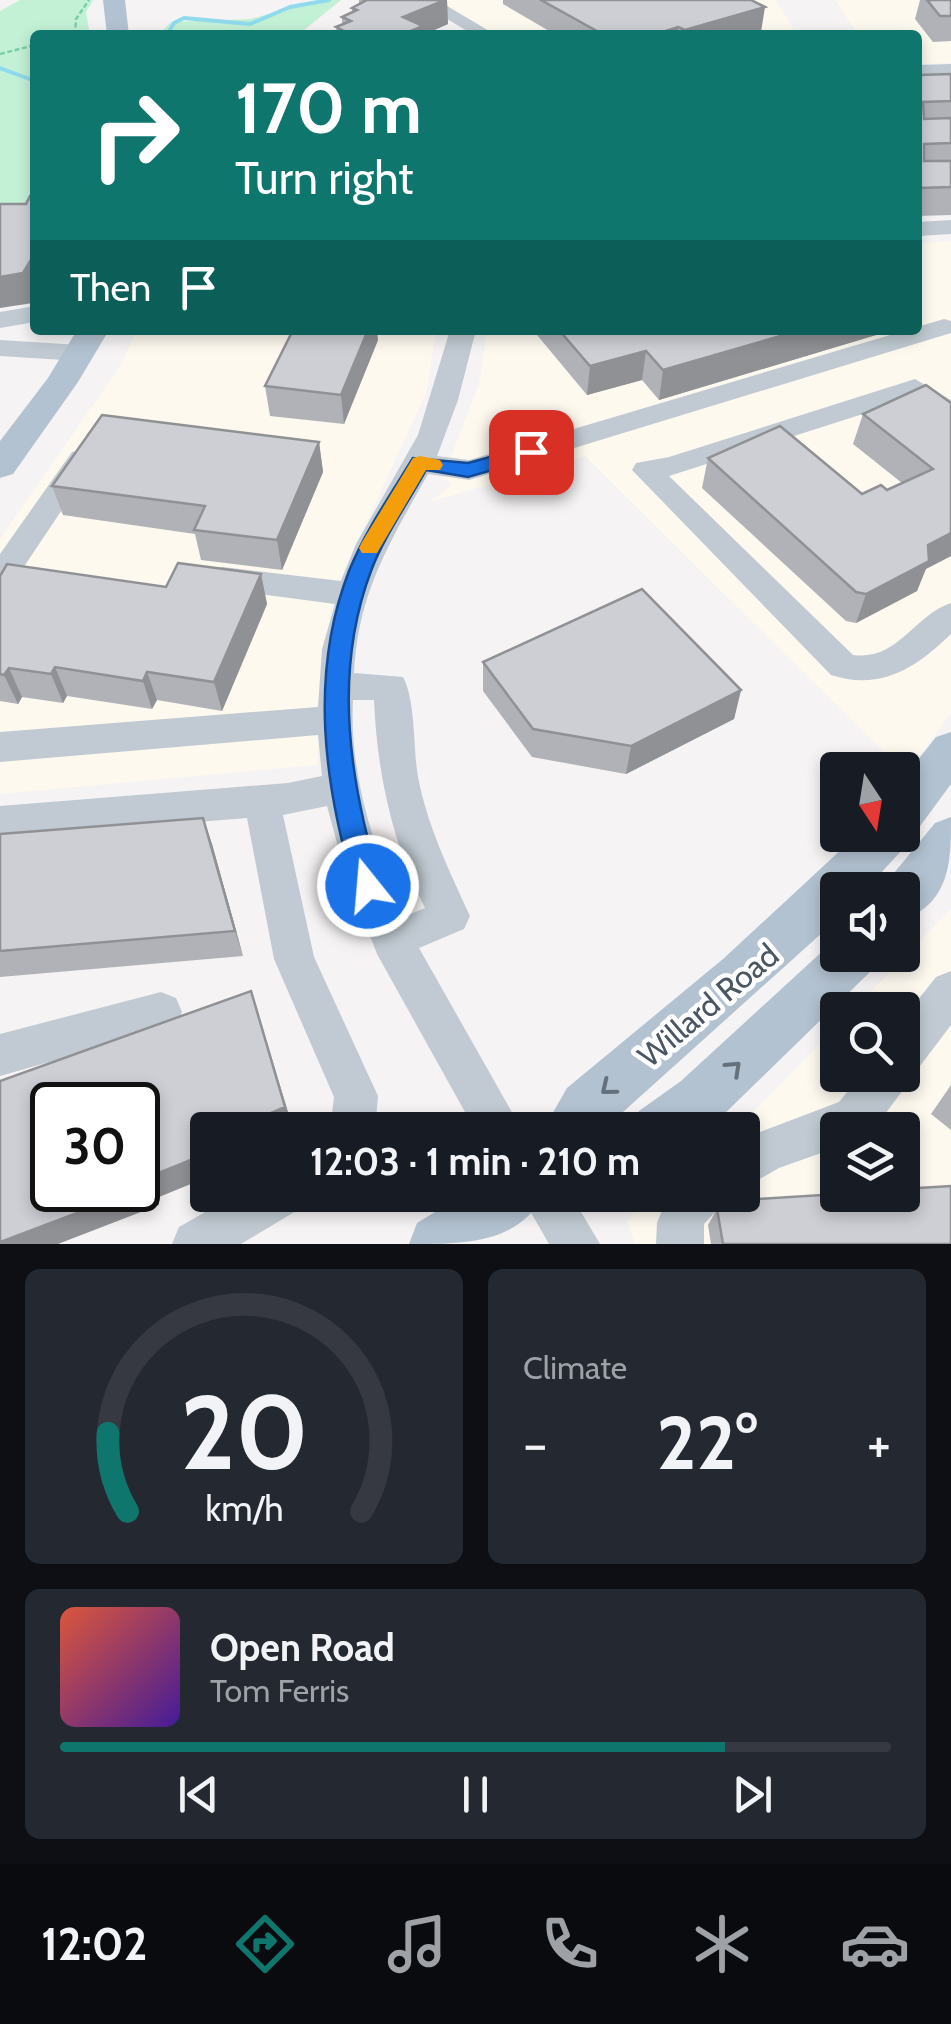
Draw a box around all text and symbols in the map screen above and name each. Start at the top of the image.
text: 170 m [235,65,422,151]
icon: right [70,70,200,200]
text: Turn right [235,151,414,205]
icon: arrive [171,260,226,315]
text: Then [70,264,151,311]
pin [489,410,574,495]
icon: arrive [504,425,559,480]
north arrow [820,752,920,852]
map controls [820,752,920,1212]
position arrow [316,834,420,938]
button: sound [820,872,920,972]
street label: Willard Road [630,935,786,1075]
button: search [820,992,920,1092]
one-way arrow [722,1062,740,1080]
one-way arrow [601,1077,619,1095]
speed limit sign: 30 [30,1082,160,1212]
button: layers [820,1112,920,1212]
text: 12:03 · 1 min · 210 m [310,1138,640,1185]
text: Climate [523,1348,627,1387]
text: 20 [180,1369,308,1495]
text: 22° [656,1397,758,1488]
text: − [523,1410,547,1477]
text: + [867,1410,891,1477]
text: km/h [205,1487,283,1530]
text: Open Road [210,1624,395,1671]
text: Tom Ferris [210,1671,349,1710]
icon: previous [171,1767,226,1822]
icon: pause [448,1767,503,1822]
icon: next [725,1767,780,1822]
icon: directions [230,1909,300,1979]
icon: music [382,1909,452,1979]
icon: phone [535,1909,605,1979]
icon: climate [687,1909,757,1979]
icon: car [840,1909,910,1979]
text: 12:02 [41,1917,147,1971]

